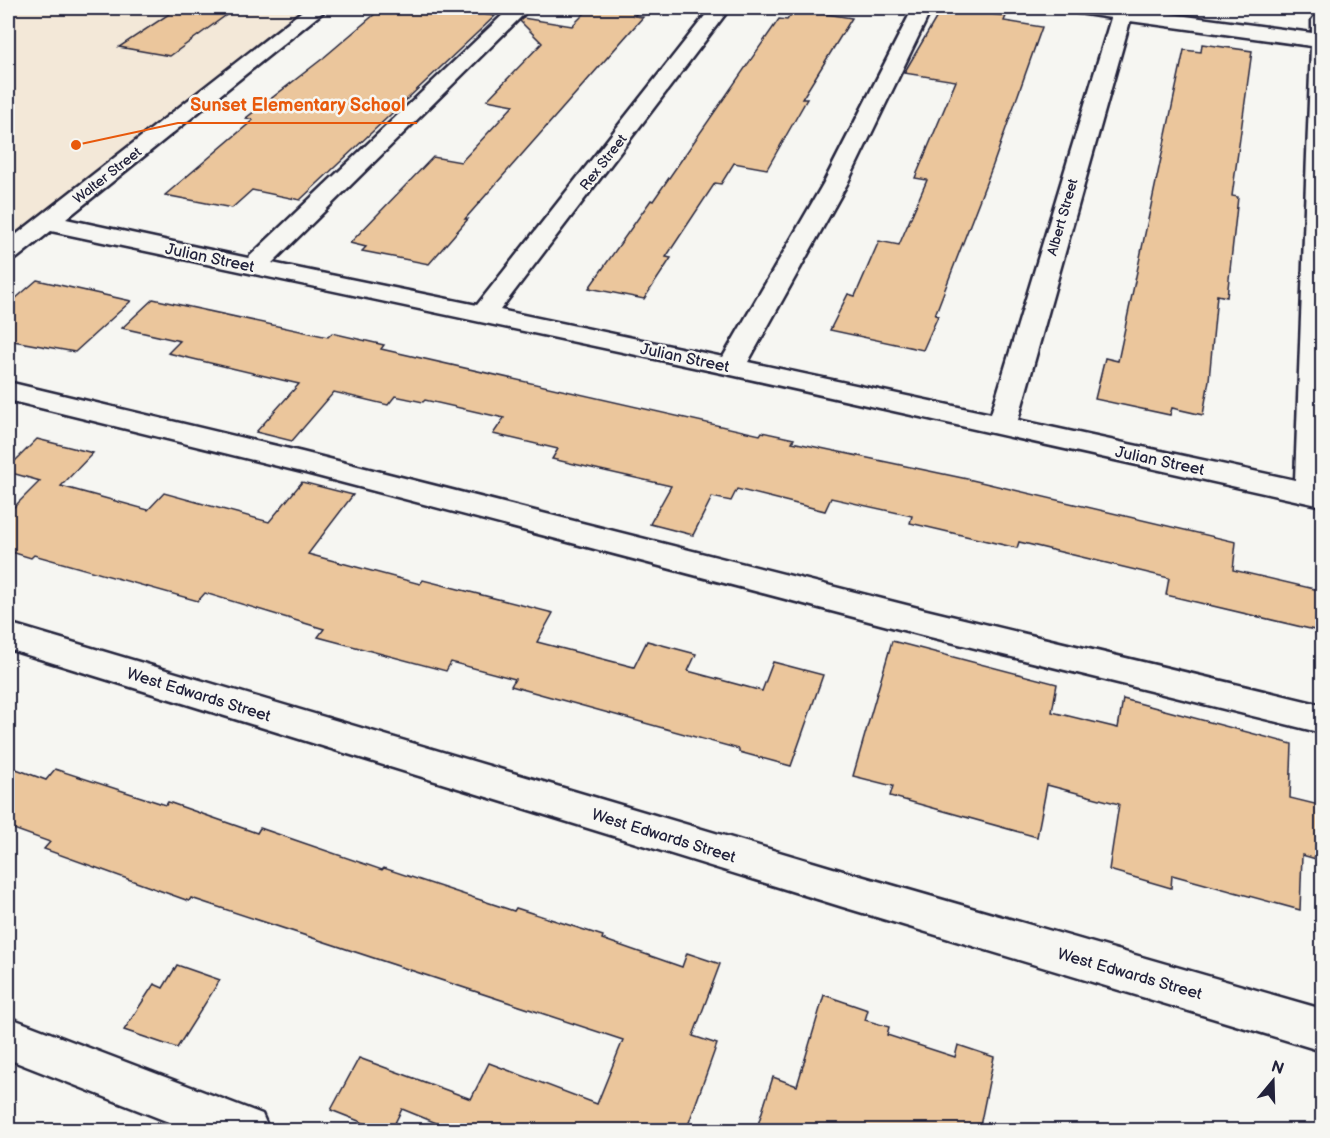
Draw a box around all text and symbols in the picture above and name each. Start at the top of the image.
callout: Sunset Elementary School [178,87,417,123]
text: Sunset Elementary School [190,95,406,116]
street label: Rex Street [576,130,631,194]
street label: Walter Street [70,143,145,207]
street label: Albert Street [1043,176,1082,258]
street label: Julian Street [163,240,256,277]
street label: Julian Street [638,340,731,377]
street label: Julian Street [1113,443,1206,480]
street label: West Edwards Street [124,664,273,726]
street label: West Edwards Street [589,805,738,867]
street label: West Edwards Street [1055,945,1204,1004]
north arrow [1243,1051,1303,1111]
text: N [1269,1057,1286,1079]

